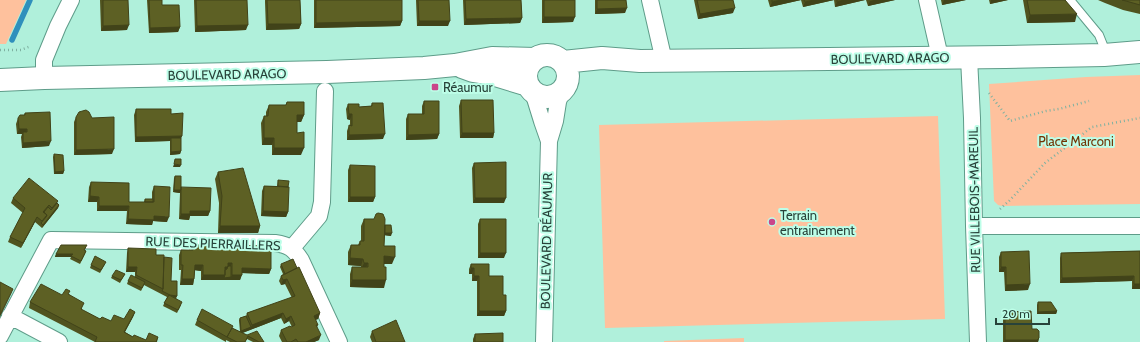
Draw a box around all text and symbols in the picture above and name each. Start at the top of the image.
street label: BOULEVARD ARAGO [830,49,950,67]
street label: BOULEVARD ARAGO [167,65,287,83]
place label: Réaumur [443,79,494,95]
marker: Réaumur [430,82,440,92]
street label: RUE VILLEBOIS-MAREUIL [965,126,983,273]
park label: Place Marconi [1038,133,1114,149]
street label: BOULEVARD RÉAUMUR [536,173,555,309]
place label: Terrain entrainement [780,207,855,238]
marker: Terrain entrainement [767,217,777,227]
street label: RUE DES PIERRAILLERS [145,233,281,253]
scale bar [996,300,1049,326]
text: 20 m [1002,306,1030,321]

